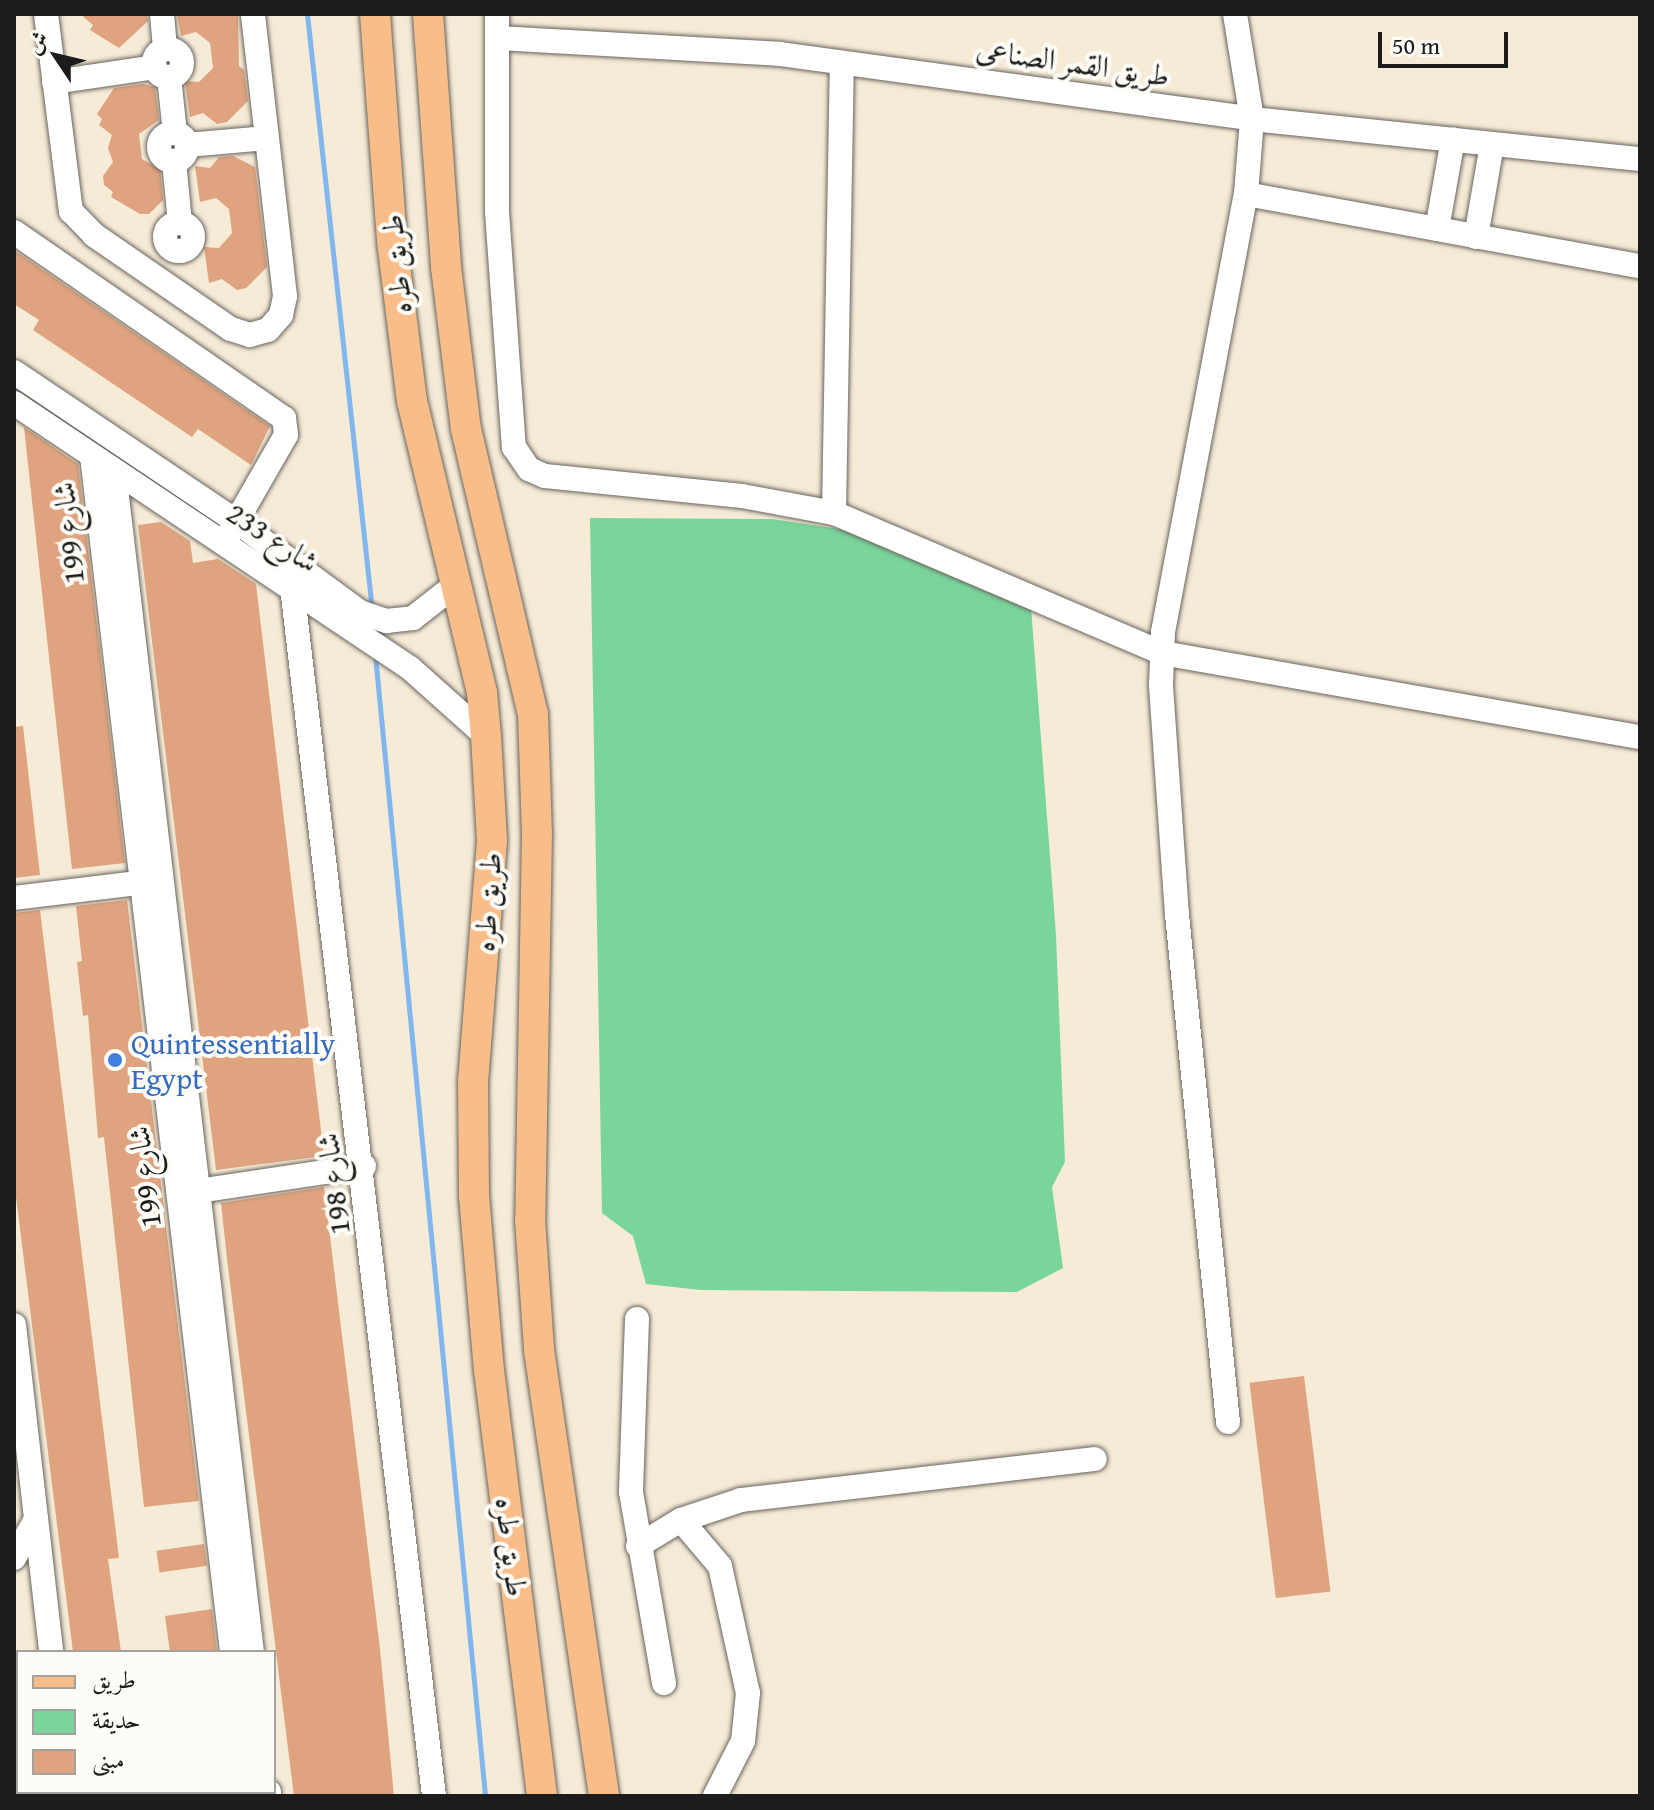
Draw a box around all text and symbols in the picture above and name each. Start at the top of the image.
north arrow [16,16,96,96]
scale bar [1382,16,1512,66]
text: ش [17,24,56,60]
text: 50 m [1392,28,1440,63]
street label: طريق القمر الصناعى [974,31,1172,93]
street label: طريق طره [373,212,419,316]
street label: شارع 199 [45,480,91,586]
street label: شارع 233 [220,494,326,580]
street label: طريق طره [466,851,508,953]
place label: Quintessentially Egypt [131,1025,335,1096]
marker: Quintessentially Egypt [106,1051,124,1069]
street label: شارع 199 [120,1124,168,1230]
street label: شارع 198 [309,1131,357,1237]
street label: طريق طره [488,1495,536,1599]
legend [16,1650,276,1794]
text: طريق [92,1662,136,1697]
text: حديقة [92,1702,141,1737]
text: مبنى [92,1742,125,1777]

